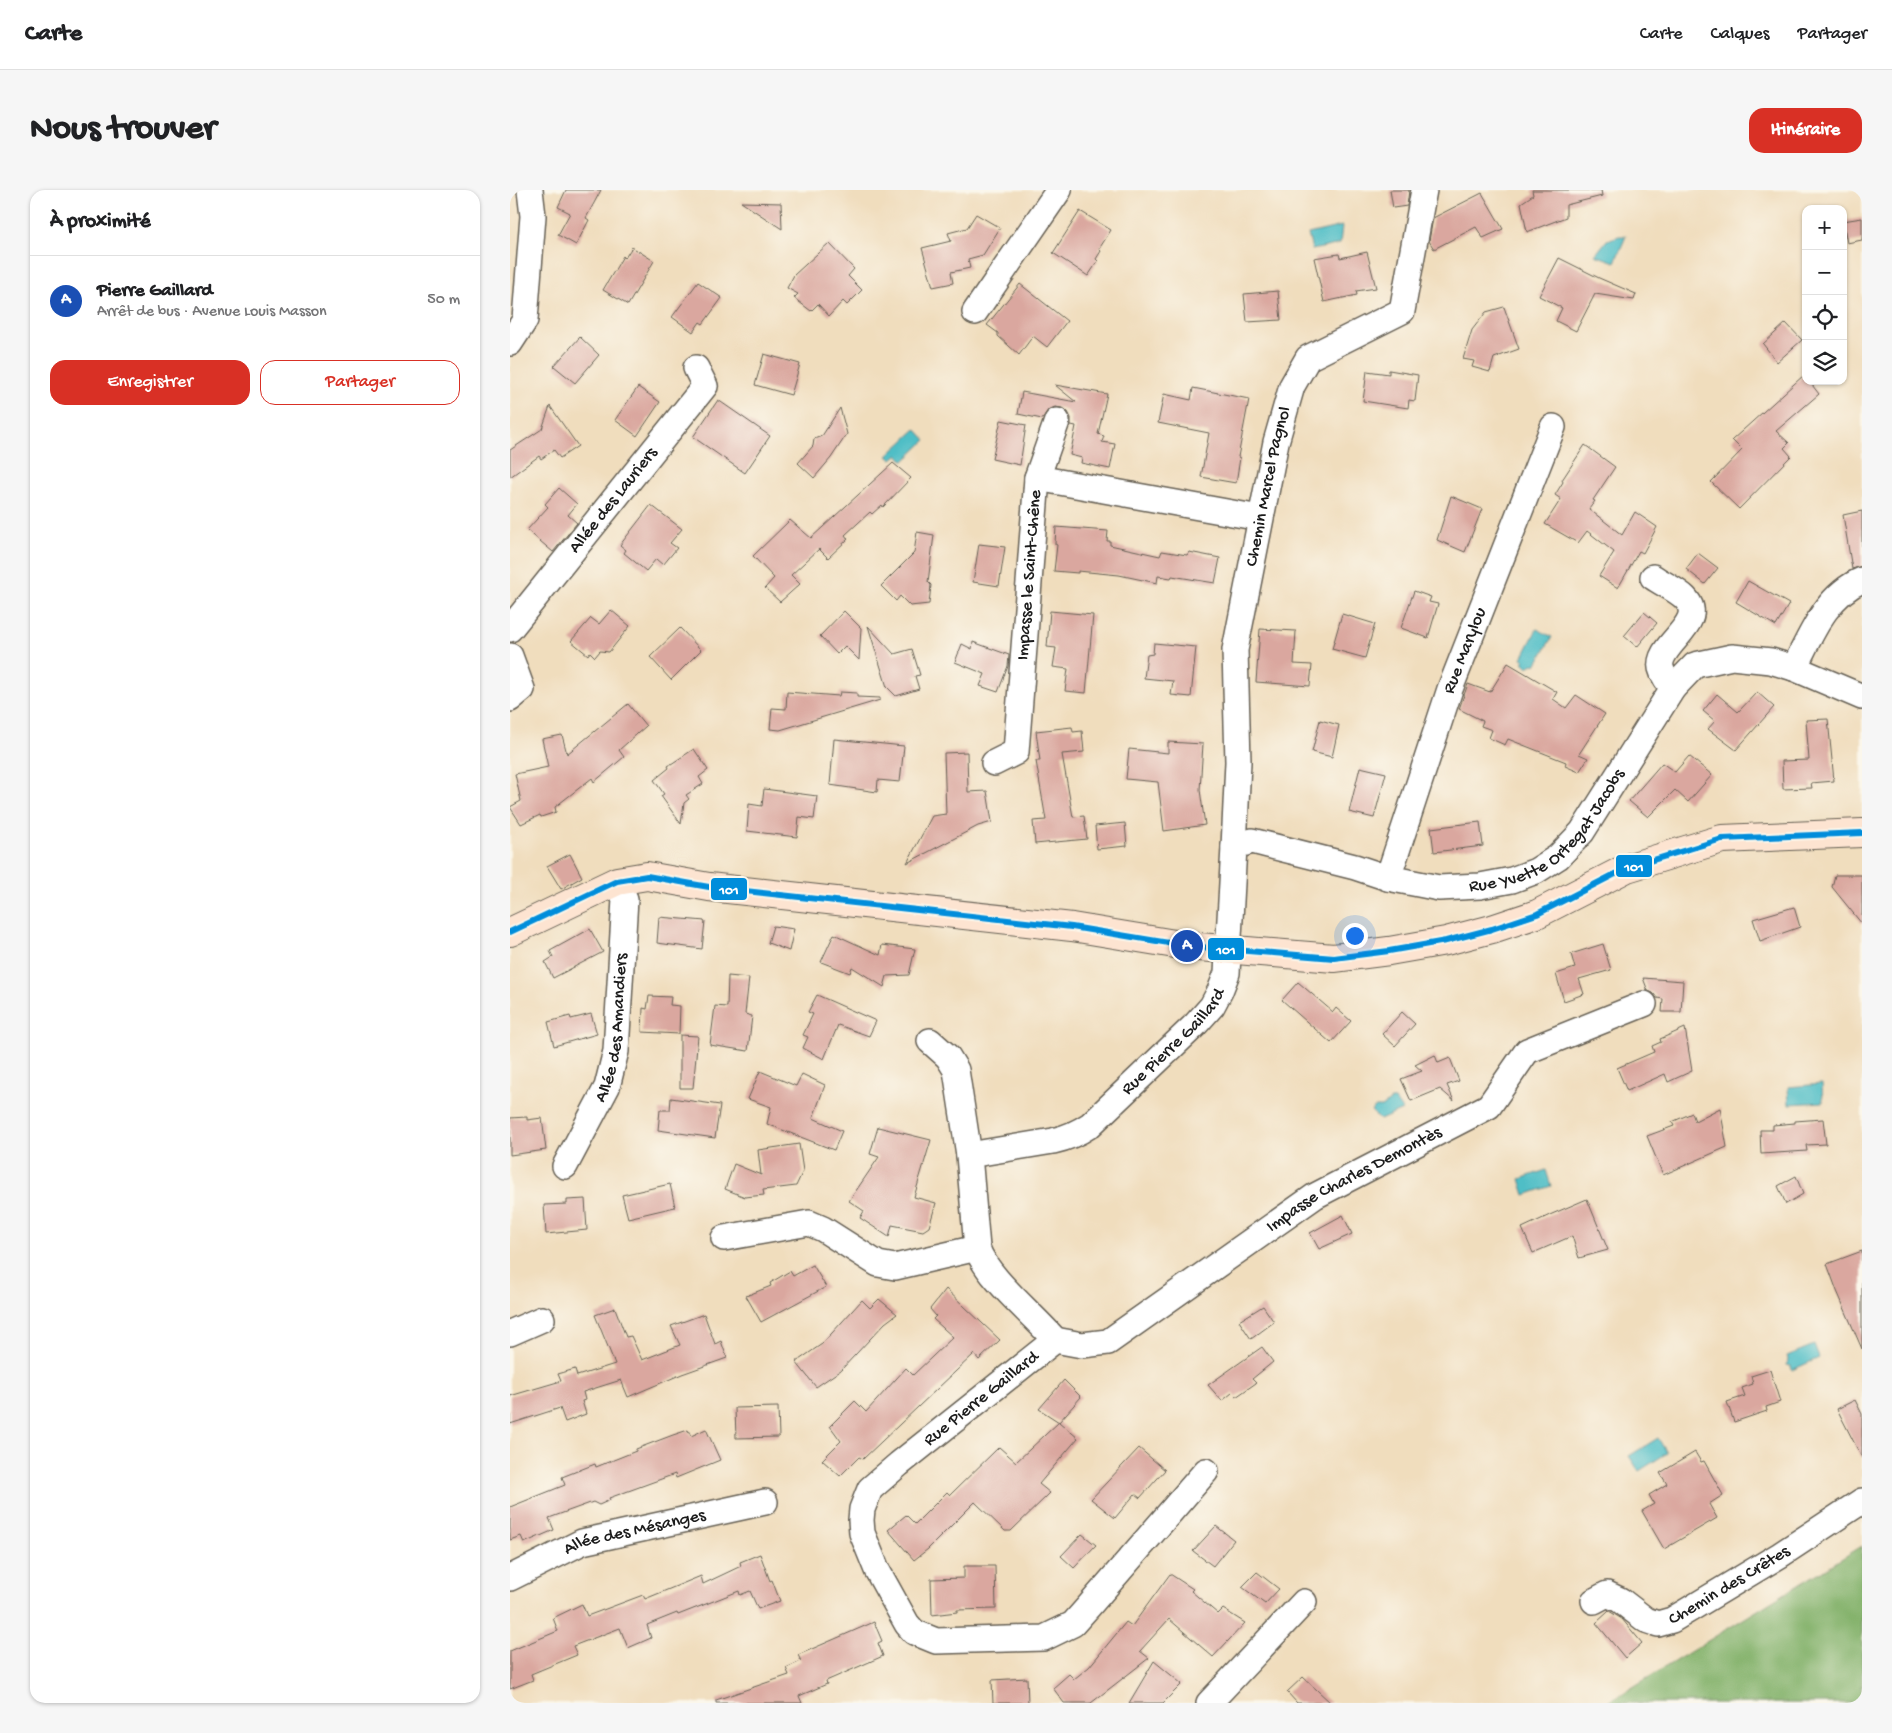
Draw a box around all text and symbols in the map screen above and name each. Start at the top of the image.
text: Carte [25,20,82,49]
text: Carte [1640,24,1683,45]
text: Calques [1711,24,1769,45]
text: Partager [1797,24,1867,45]
button: Itinéraire [1749,108,1862,153]
text: Nous trouver [30,110,216,151]
map controls [1802,205,1847,385]
button: + [1802,205,1847,250]
text: À proximité [50,210,151,235]
button: − [1802,250,1847,295]
text: Pierre Gaillard [97,280,213,303]
text: A [61,291,71,310]
text: 50 m [427,291,460,310]
button: locate [1802,295,1847,340]
text: Arrêt de bus · Avenue Louis Masson [97,303,327,322]
button: layers [1802,340,1847,385]
button: Enregistrer [50,360,250,405]
button: Partager [260,360,460,405]
street label: Chemin Marcel Pagnol [1241,404,1296,568]
street label: Allée des Lauriers [564,442,663,558]
street label: Impasse le Saint-Chêne [1013,488,1047,661]
street label: Rue Marylou [1439,604,1492,697]
street label: Rue Yvette Ortegat Jacobs [1469,764,1630,897]
line badge: 101 [1615,854,1653,878]
text: 101 [1623,860,1644,877]
line badge: 101 [710,877,748,901]
text: 101 [718,883,739,900]
your location [1342,923,1368,949]
pin: A [1171,927,1203,965]
line badge: 101 [1207,937,1245,961]
text: 101 [1215,943,1236,960]
street label: Allée des Amandiers [590,951,632,1106]
street label: Rue Pierre Gaillard [1117,984,1231,1100]
street label: Impasse Charles Demontès [1262,1121,1446,1237]
street label: Rue Pierre Gaillard [919,1346,1044,1451]
street label: Allée des Mésanges [560,1505,709,1560]
street label: Chemin des Crêtes [1665,1540,1795,1630]

